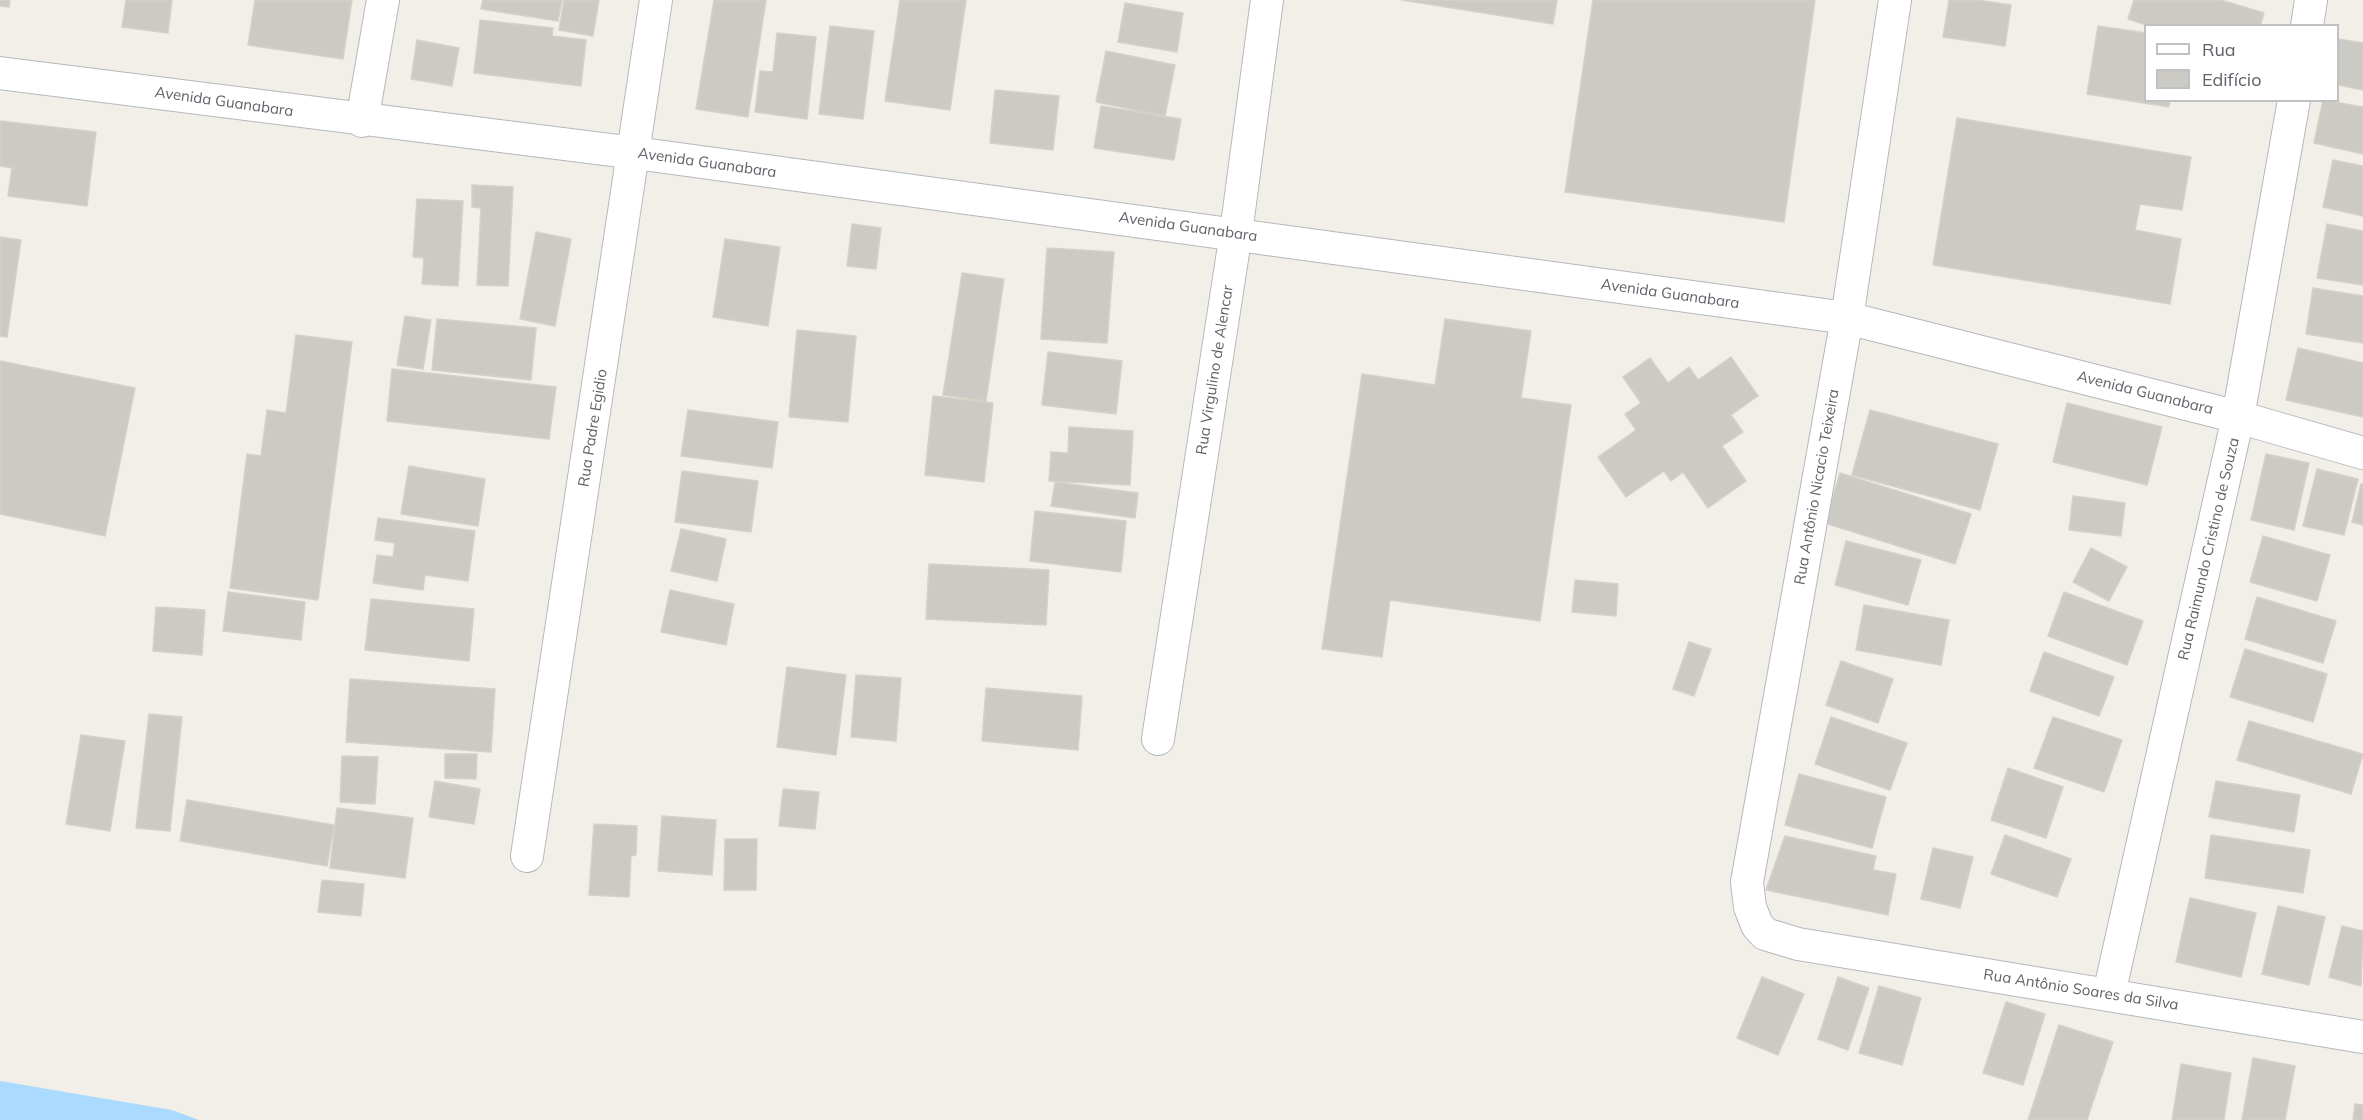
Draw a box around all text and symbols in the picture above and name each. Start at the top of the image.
legend [2144,24,2339,102]
text: Rua [2202,38,2236,61]
text: Edifício [2202,68,2261,91]
street label: Avenida Guanabara [154,83,294,121]
street label: Avenida Guanabara [637,144,777,182]
street label: Avenida Guanabara [1118,208,1258,246]
street label: Avenida Guanabara [1600,275,1740,313]
street label: Rua Virgulino de Alencar [1193,284,1237,456]
street label: Avenida Guanabara [2075,367,2215,419]
street label: Rua Padre Egidio [575,368,611,488]
street label: Rua Antônio Nicacio Teixeira [1791,388,1843,586]
street label: Rua Raimundo Cristino de Souza [2175,436,2243,662]
street label: Rua Antônio Soares da Silva [1982,966,2180,1014]

